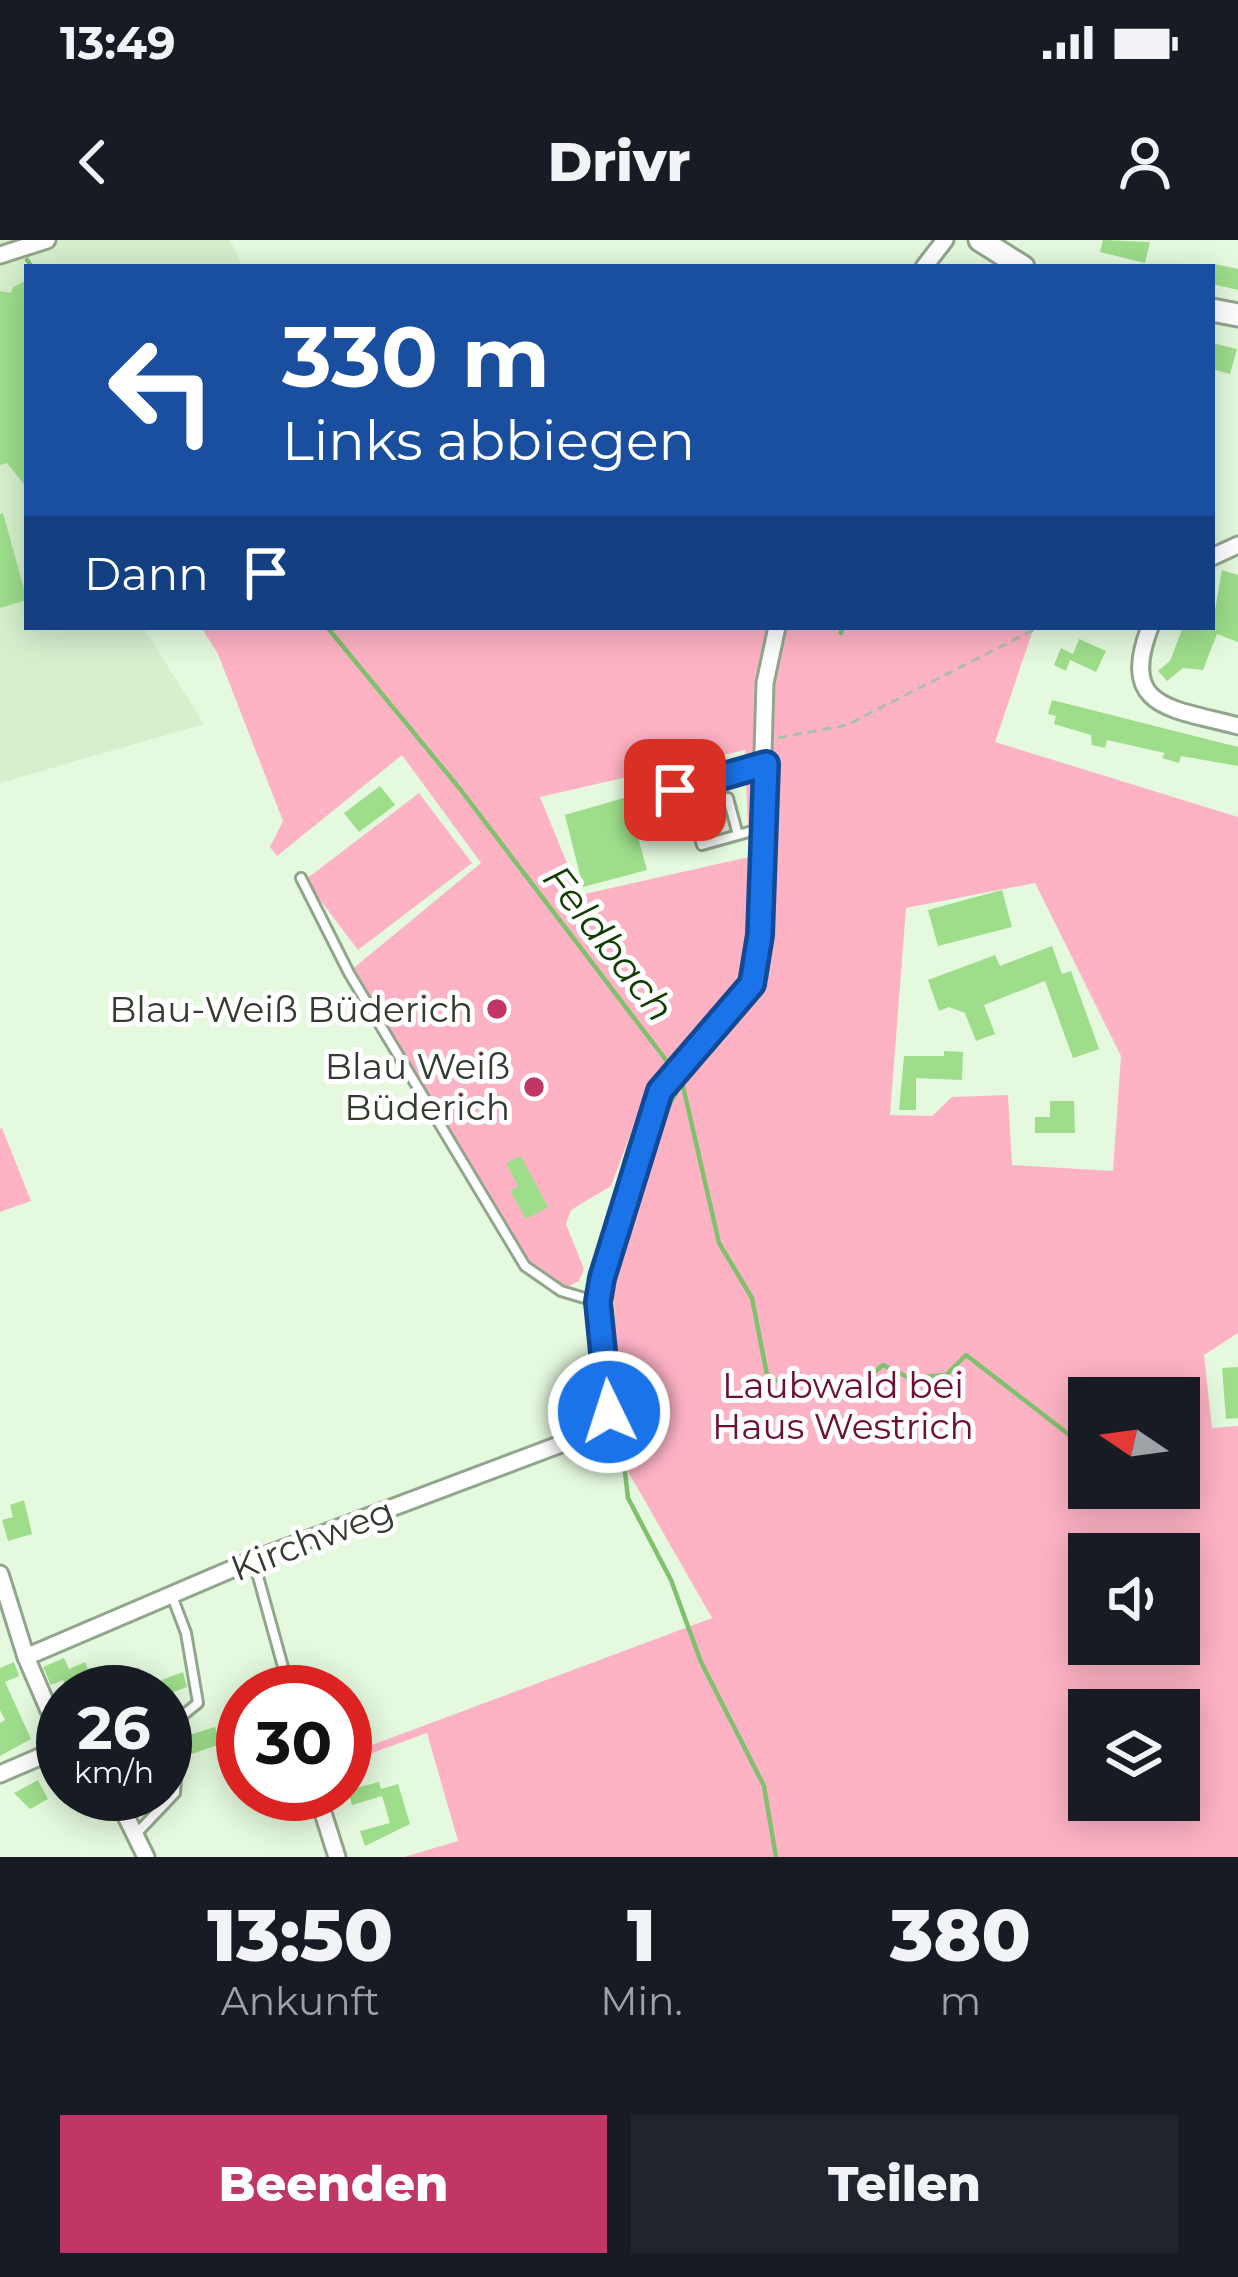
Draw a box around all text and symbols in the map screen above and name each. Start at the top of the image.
text: 13:49 [60,15,176,70]
icon: back [60,129,126,195]
text: Drivr [548,129,690,195]
icon: person [1112,129,1178,195]
text: 330 m [282,306,550,408]
icon: left [84,312,240,468]
text: Links abbiegen [282,408,695,474]
icon: arrive [233,540,299,606]
text: Dann [84,546,209,601]
pin [624,739,726,841]
icon: arrive [642,757,708,823]
water label: Feldbach [533,855,685,1031]
place label: Blau-Weiß Büderich [109,987,473,1031]
marker: Blau-Weiß Büderich [484,996,510,1022]
place label: Blau Weiß Büderich [325,1044,510,1129]
marker: Blau Weiß Büderich [521,1074,547,1100]
position arrow [546,1349,672,1475]
park label: Laubwald bei Haus Westrich [712,1363,974,1448]
north arrow [1068,1377,1200,1509]
map controls [1068,1377,1200,1821]
street label: Kirchweg [224,1488,400,1590]
button: sound [1068,1533,1200,1665]
speed limit sign: 30 [216,1665,372,1821]
button: layers [1068,1689,1200,1821]
text: 26 [77,1691,151,1764]
text: km/h [74,1754,154,1791]
text: 13:50 [207,1891,393,1979]
text: 1 [627,1891,656,1979]
text: 380 [890,1891,1031,1979]
text: Ankunft [221,1977,380,2025]
text: Min. [600,1977,683,2025]
text: m [940,1977,981,2025]
button: Beenden [60,2115,607,2253]
button: Teilen [631,2115,1178,2253]

